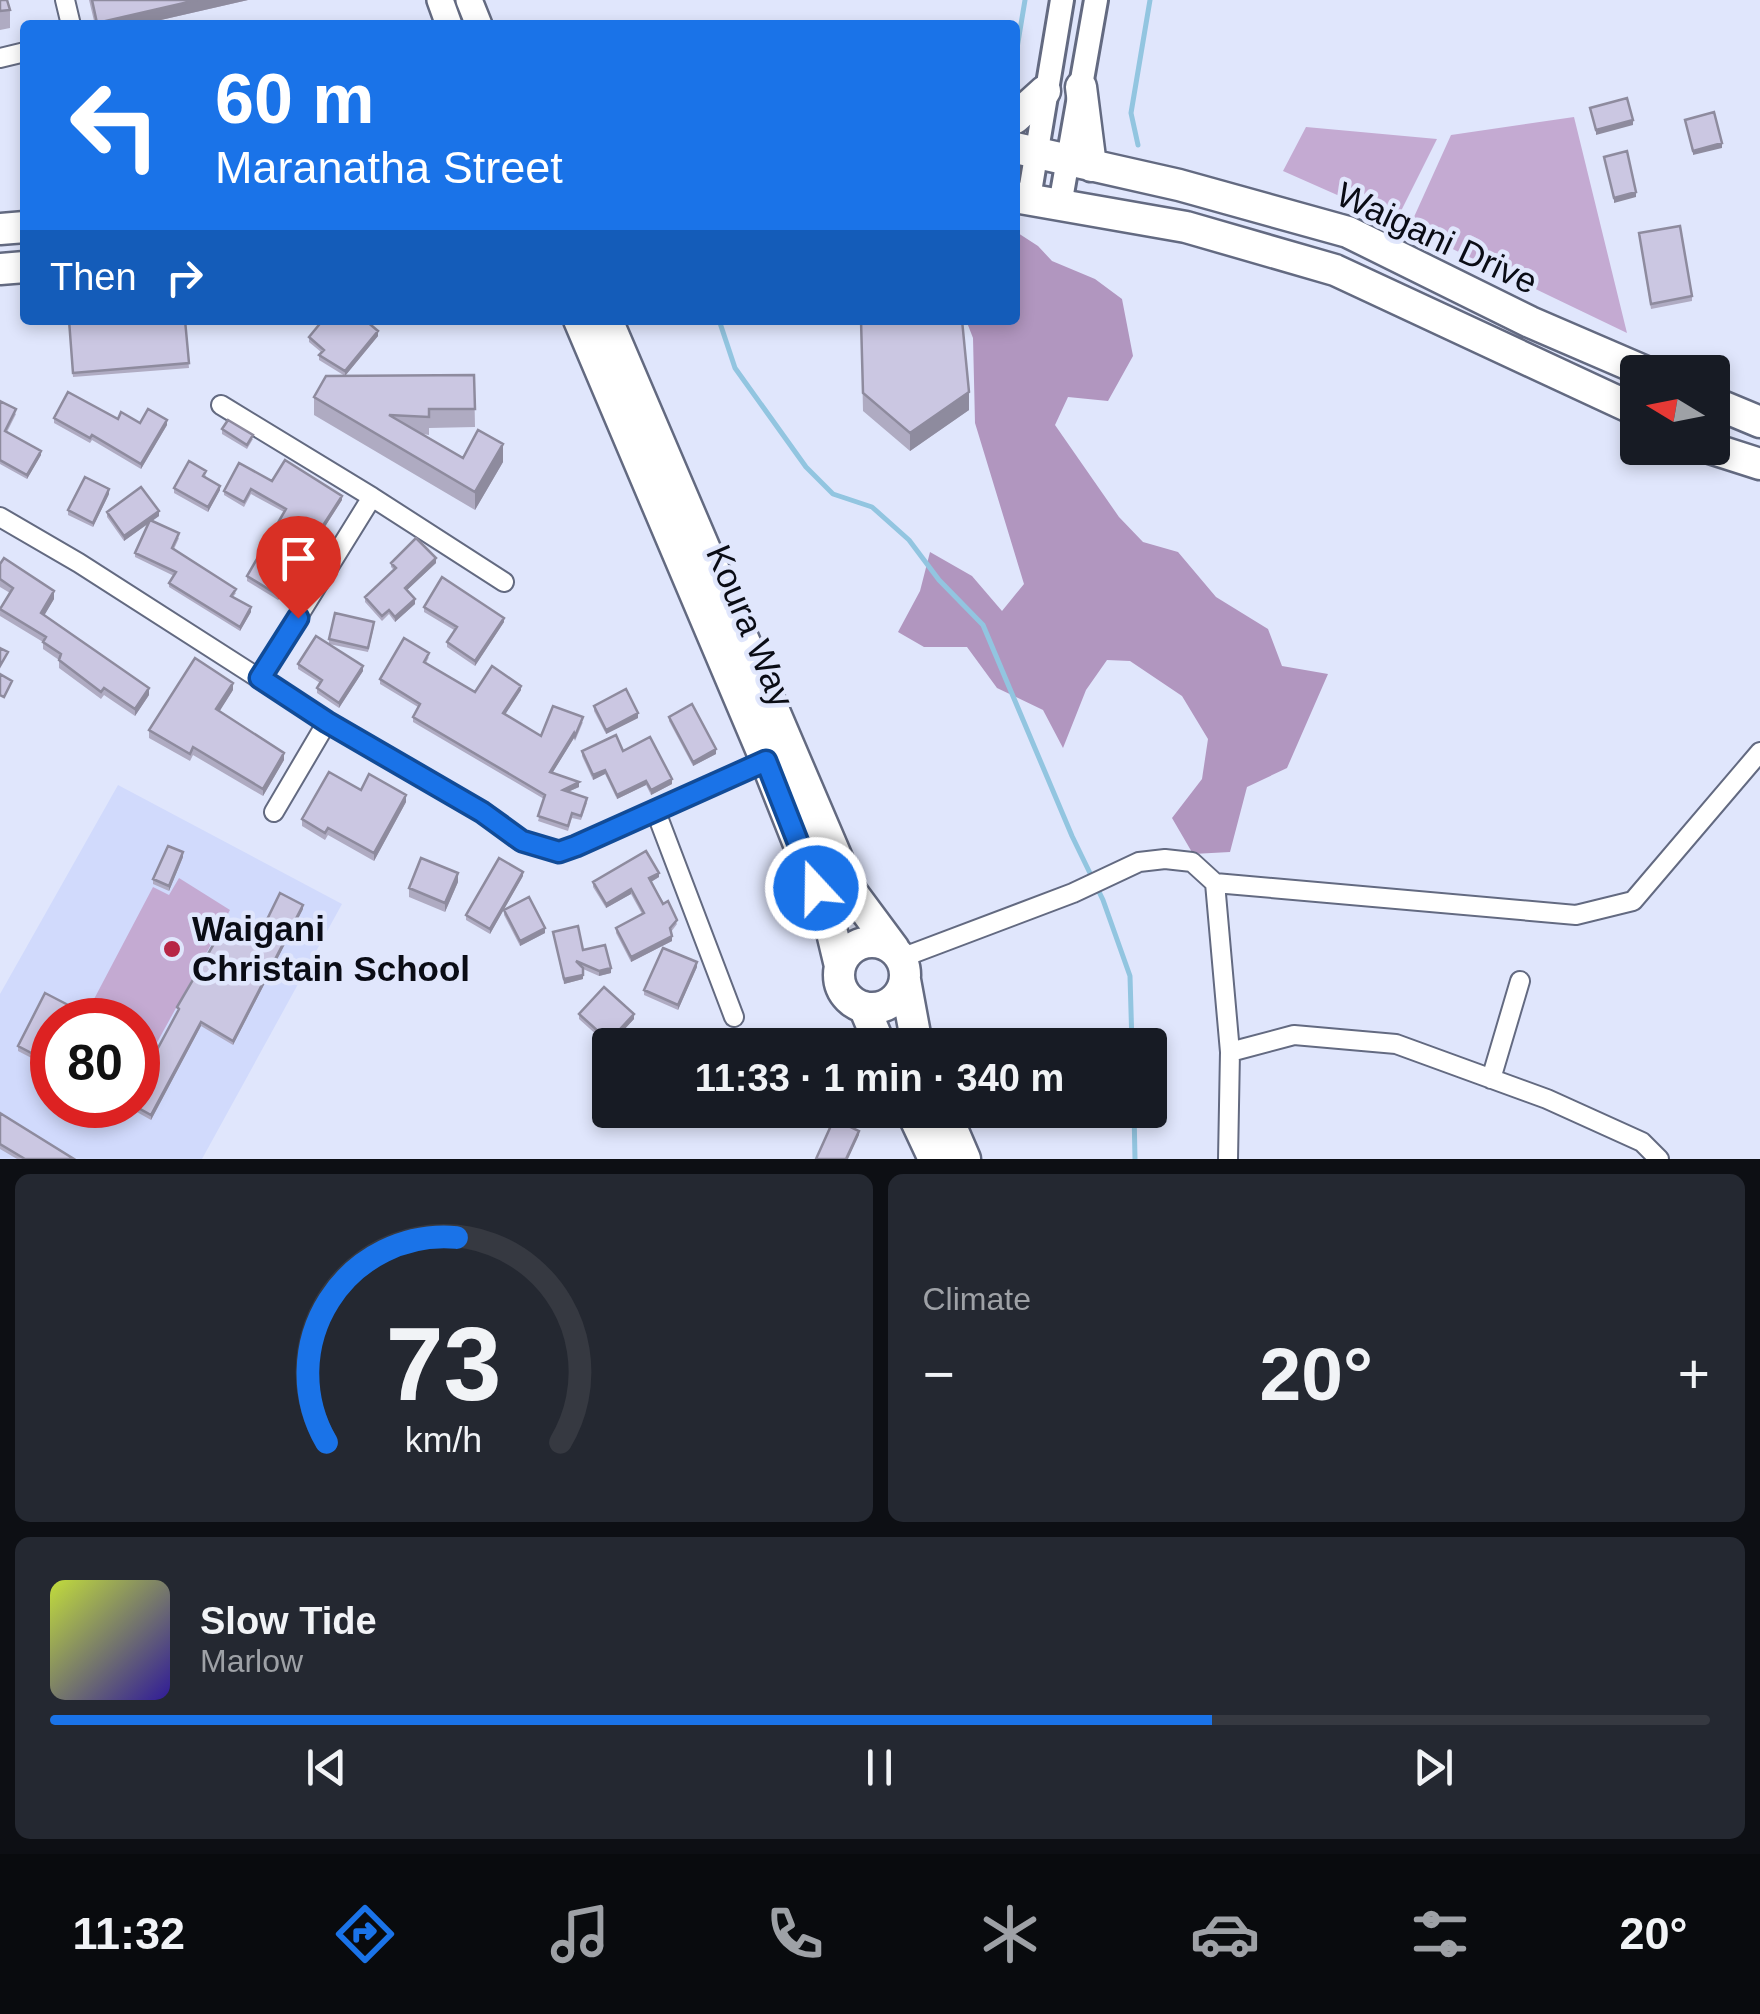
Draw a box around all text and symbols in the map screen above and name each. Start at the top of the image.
icon: left [50,60,180,190]
text: 60 m [215,60,375,138]
text: Maranatha Street [215,142,563,193]
street label: Waigani Drive [1331,174,1544,301]
icon: right [157,250,212,305]
text: Then [50,256,137,298]
north arrow [1620,355,1730,465]
map controls [1620,355,1730,465]
pin [256,516,341,619]
icon: arrive [271,531,326,586]
street label: Koura Way [699,539,802,713]
position arrow [764,836,868,940]
place label: Waigani Christain School [192,909,470,988]
marker: Waigani Christain School [161,938,183,960]
speed limit sign: 80 [30,998,160,1128]
text: 11:33 · 1 min · 340 m [695,1057,1064,1099]
text: Climate [923,1281,1031,1317]
text: 73 [386,1306,502,1422]
text: 20° [1260,1332,1373,1416]
text: − [923,1343,955,1405]
text: + [1678,1343,1710,1405]
text: km/h [405,1420,482,1460]
text: Slow Tide [200,1600,377,1642]
text: Marlow [200,1643,303,1679]
icon: previous [299,1740,354,1795]
icon: pause [852,1740,907,1795]
icon: next [1406,1740,1461,1795]
icon: directions [330,1899,400,1969]
icon: music [545,1899,615,1969]
icon: phone [760,1899,830,1969]
icon: climate [975,1899,1045,1969]
icon: car [1190,1899,1260,1969]
icon: filters [1405,1899,1475,1969]
text: 11:32 [72,1908,185,1959]
text: 20° [1619,1908,1687,1959]

